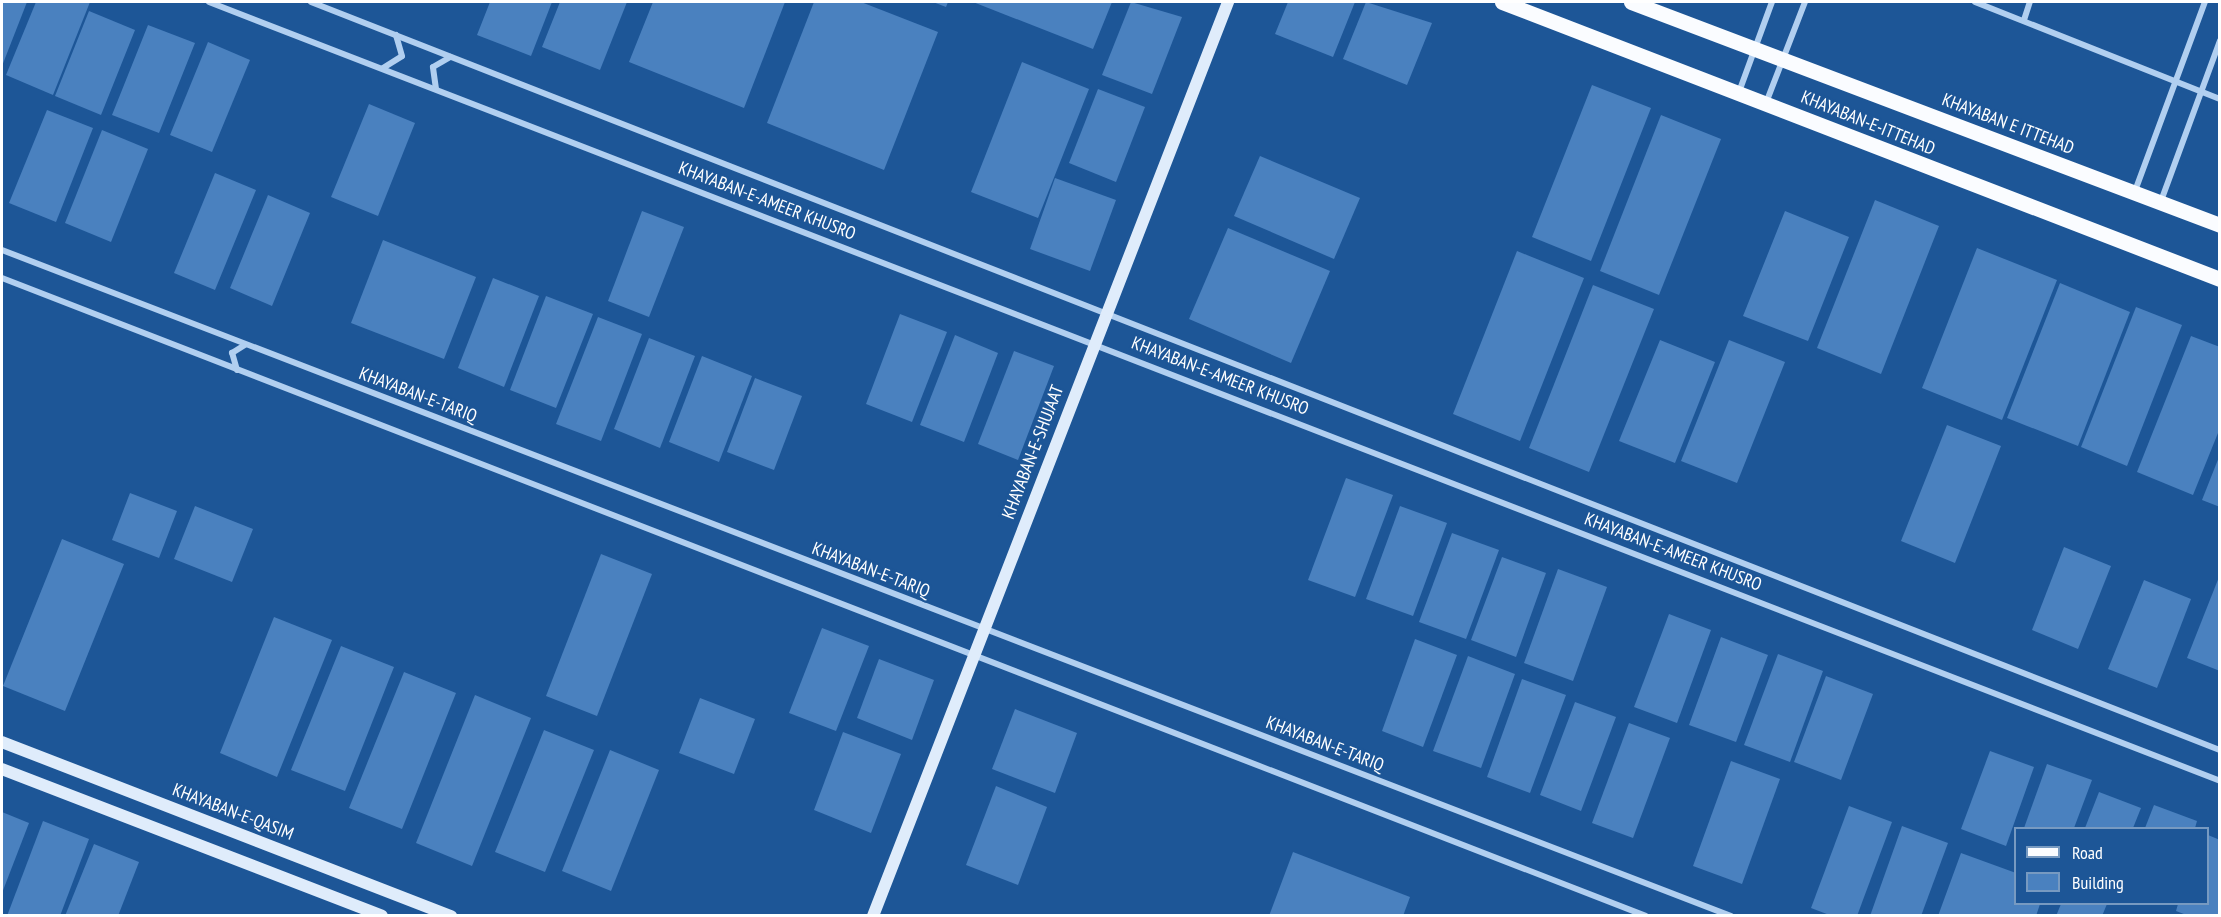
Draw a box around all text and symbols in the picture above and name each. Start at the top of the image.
street label: KHAYABAN-E-ITTEHAD [1798,86,1938,160]
street label: KHAYABAN E ITTEHAD [1939,89,2077,159]
street label: KHAYABAN-E-AMEER KHUSRO [675,157,859,245]
street label: KHAYABAN-E-AMEER KHUSRO [1128,332,1312,420]
street label: KHAYABAN-E-TARIQ [356,363,480,427]
street label: KHAYABAN-E-SHUJAAT [998,382,1068,522]
street label: KHAYABAN-E-AMEER KHUSRO [1581,508,1765,596]
street label: KHAYABAN-E-TARIQ [809,538,933,602]
street label: KHAYABAN-E-TARIQ [1263,712,1387,776]
street label: KHAYABAN-E-QASIM [169,779,297,845]
legend [2014,827,2209,905]
text: Road [2072,841,2103,864]
text: Building [2072,871,2124,894]

